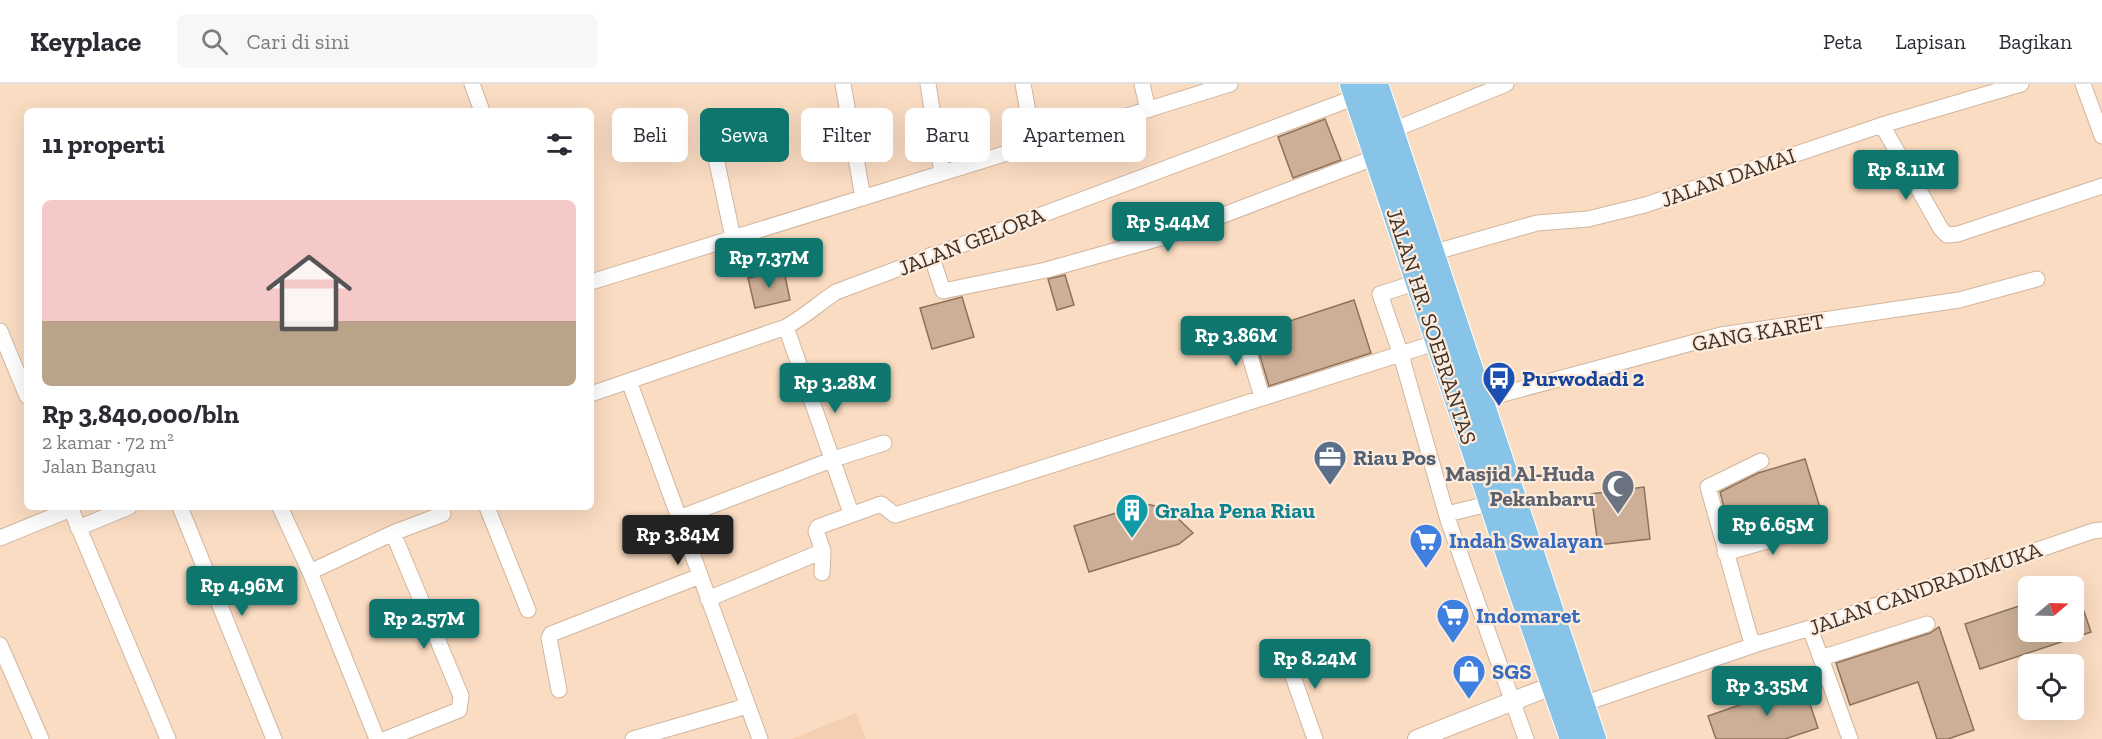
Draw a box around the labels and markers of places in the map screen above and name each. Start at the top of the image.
pin: Rp 8.11M [1844,150,1968,201]
pin: Rp 5.44M [1106,202,1230,253]
pin: Rp 7.37M [707,238,831,289]
pin: Rp 3.86M [1174,316,1298,367]
bus stop icon: Purwodadi 2 [1481,360,1517,407]
pin: Rp 3.28M [773,363,897,414]
place label: Purwodadi 2 [1522,365,1645,392]
office icon: Riau Pos [1312,439,1348,486]
place label: Riau Pos [1353,444,1436,471]
place label: Masjid Al-Huda Pekanbaru [1445,460,1595,512]
mosque icon: Masjid Al-Huda Pekanbaru [1600,468,1636,515]
building icon: Graha Pena Riau [1114,492,1150,539]
place label: Graha Pena Riau [1155,497,1315,524]
pin: Rp 6.65M [1711,505,1835,556]
pin: Rp 3.84M [616,515,740,566]
supermarket icon: Indah Swalayan [1408,522,1444,569]
place label: Indah Swalayan [1449,527,1603,554]
pin: Rp 4.96M [180,566,304,617]
supermarket icon: Indomaret [1435,597,1471,644]
pin: Rp 2.57M [362,599,486,650]
place label: Indomaret [1476,602,1580,629]
pin: Rp 8.24M [1253,639,1377,690]
shop icon: SGS [1451,653,1487,700]
place label: SGS [1492,658,1532,685]
pin: Rp 3.35M [1705,666,1829,717]

